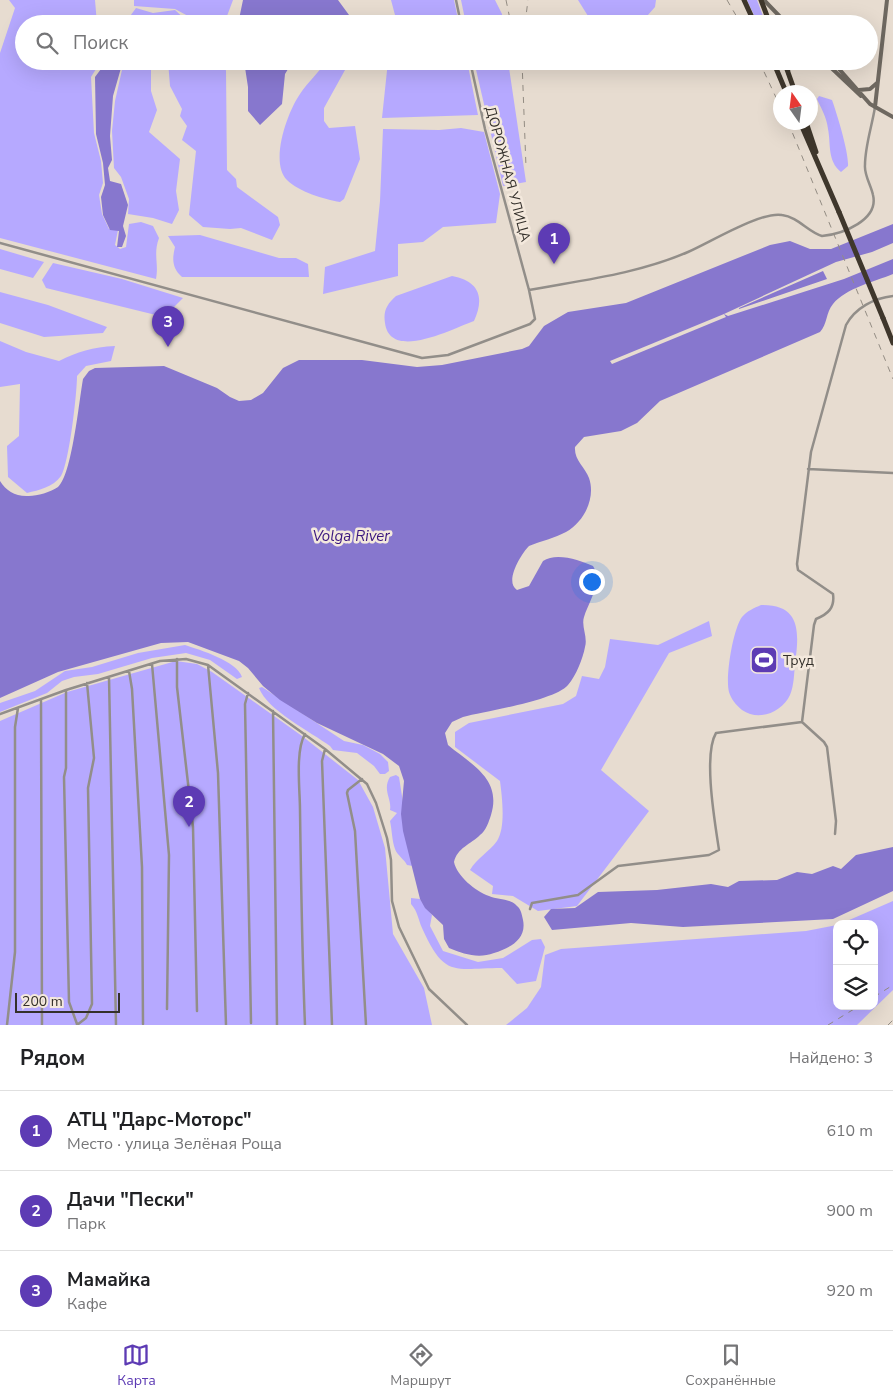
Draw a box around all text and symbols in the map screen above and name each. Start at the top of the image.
search box [15,15,878,70]
icon: search [33,29,61,57]
text: Поиск [73,30,128,56]
north arrow [773,85,818,130]
street label: ДОРОЖНАЯ УЛИЦА [481,104,535,244]
pin: 1 [538,223,570,264]
pin: 3 [152,306,184,347]
water label: Volga River [312,526,390,546]
your location [579,569,605,595]
sports icon: Труд [749,645,779,675]
place label: Труд [783,651,814,670]
pin: 2 [173,786,205,827]
map controls [833,920,878,1010]
button: locate [833,920,878,965]
button: layers [833,965,878,1010]
scale bar [15,990,120,1013]
text: 200 m [22,992,63,1011]
text: Рядом [20,1044,85,1072]
text: Найдено: 3 [789,1047,873,1069]
text: АТЦ "Дарс-Моторс" [67,1107,252,1133]
text: 1 [31,1120,41,1142]
text: 610 m [826,1120,873,1142]
text: Место · улица Зелёная Роща [67,1133,282,1155]
text: Дачи "Пески" [67,1187,194,1213]
text: 2 [31,1200,41,1222]
text: 900 m [826,1200,873,1222]
text: Парк [67,1213,106,1235]
text: Мамайка [67,1267,151,1293]
text: 3 [31,1280,41,1302]
text: 920 m [826,1280,873,1302]
text: Кафе [67,1293,107,1315]
tab: Карта [117,1341,156,1390]
tab: Маршрут [390,1341,451,1390]
tab: Сохранённые [685,1341,776,1390]

